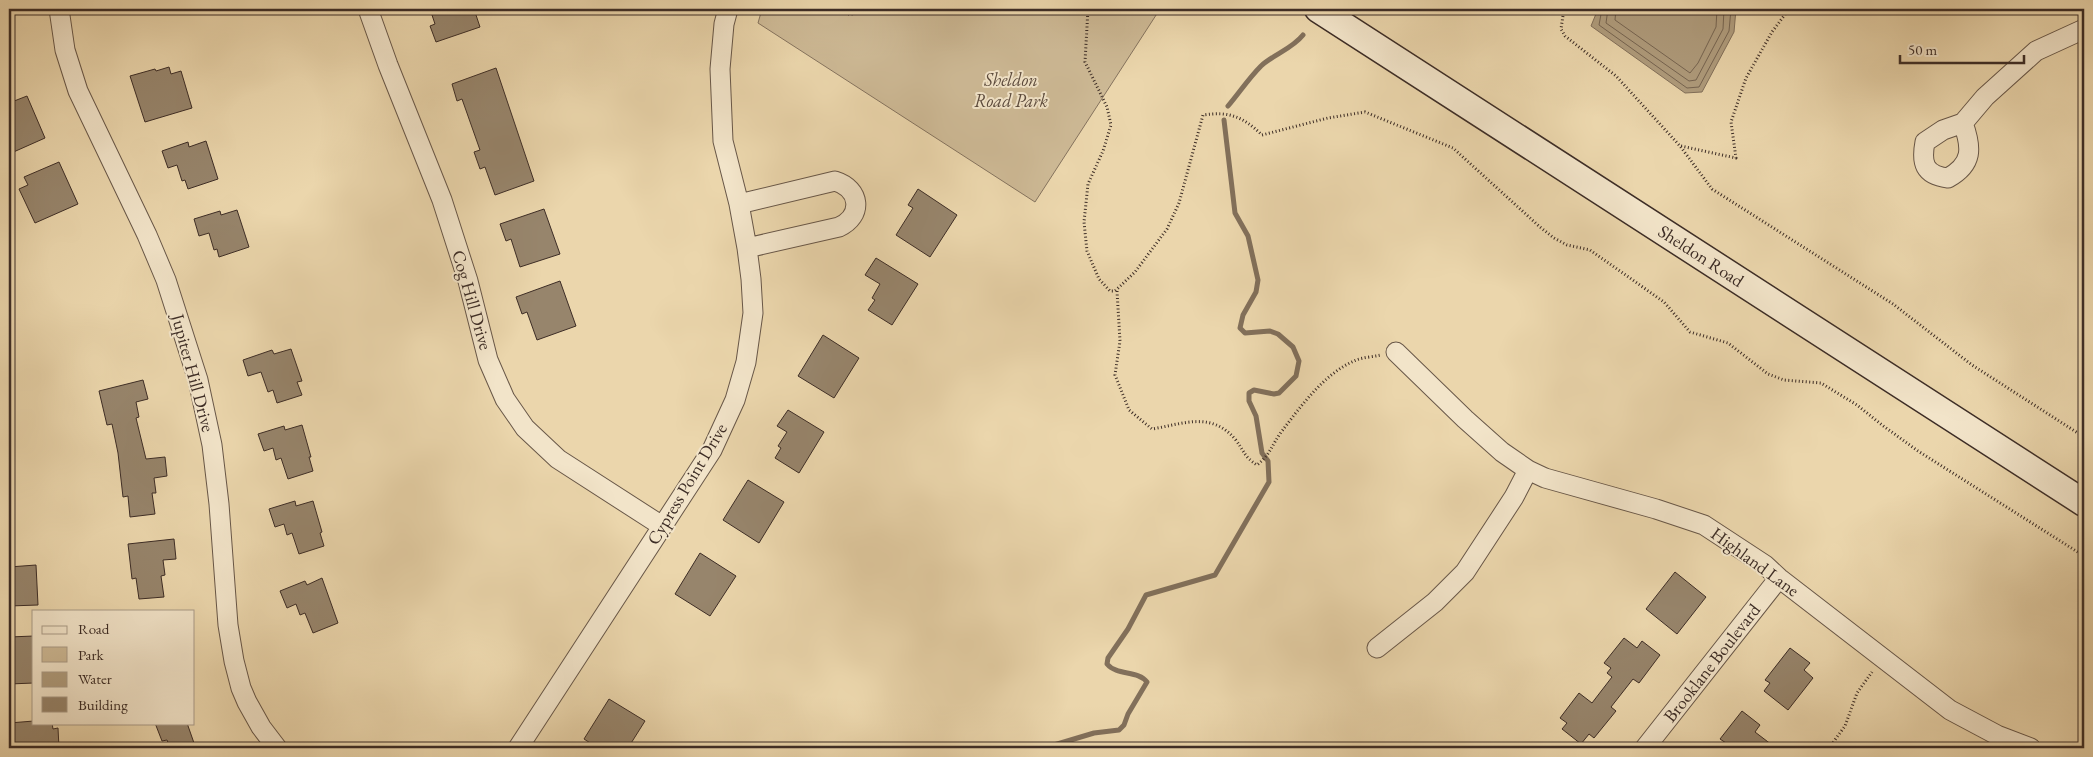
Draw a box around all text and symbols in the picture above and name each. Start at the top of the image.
scale bar [1900,32,2024,64]
text: 50 m [1908,40,1937,59]
park label: Sheldon Road Park [974,68,1048,112]
street label: Sheldon Road [1654,219,1749,292]
street label: Cog Hill Drive [447,247,498,352]
street label: Jupiter Hill Drive [166,309,220,434]
street label: Cypress Point Drive [641,419,732,549]
street label: Highland Lane [1706,522,1804,601]
street label: Brooklane Boulevard [1658,598,1766,727]
legend [32,610,195,724]
text: Road [78,619,110,638]
text: Park [78,645,105,664]
text: Water [78,669,112,688]
text: Building [78,695,128,714]

